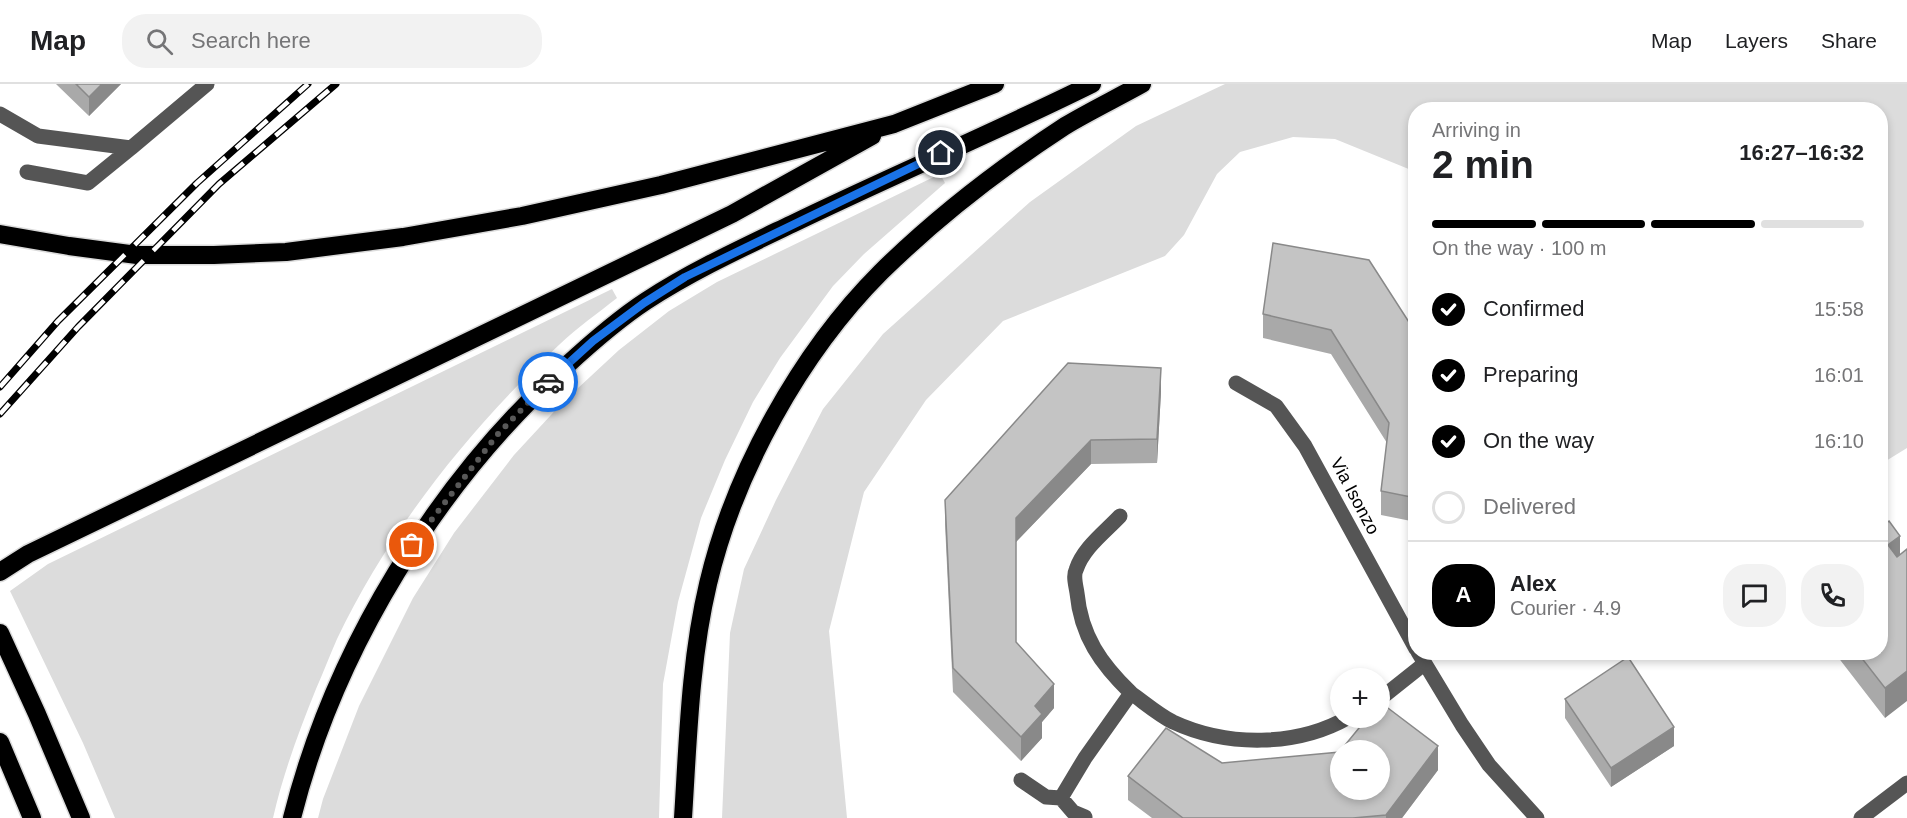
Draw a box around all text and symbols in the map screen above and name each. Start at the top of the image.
search box [122,14,542,68]
text: Map [30,25,86,56]
icon: search [143,25,176,58]
text: Search here [191,28,311,53]
text: Map [1651,29,1692,52]
text: Layers [1725,29,1788,52]
text: Share [1821,29,1877,52]
text: Arriving in [1432,119,1521,141]
pin [915,127,966,178]
icon: home [924,136,957,169]
text: 16:27–16:32 [1739,140,1864,165]
text: 2 min [1432,143,1534,186]
text: On the way · 100 m [1432,237,1607,259]
icon: check [1432,293,1465,326]
text: Confirmed [1483,296,1584,321]
text: 15:58 [1814,298,1864,320]
courier [518,352,578,412]
icon: check [1432,359,1465,392]
text: Preparing [1483,362,1578,387]
text: 16:01 [1814,364,1864,386]
icon: car [532,366,565,399]
icon: check [1432,425,1465,458]
text: On the way [1483,428,1594,453]
text: 16:10 [1814,430,1864,452]
street label: Via Isonzo [1327,454,1383,538]
text: Delivered [1483,494,1576,519]
pin [386,519,437,570]
icon: bag [395,528,428,561]
button: chat [1723,564,1786,627]
button: phone [1801,564,1864,627]
text: Alex [1510,571,1556,596]
text: A [1456,582,1471,607]
text: Courier · 4.9 [1510,597,1621,619]
map controls [1330,668,1390,800]
button: + [1330,668,1390,728]
button: − [1330,740,1390,800]

